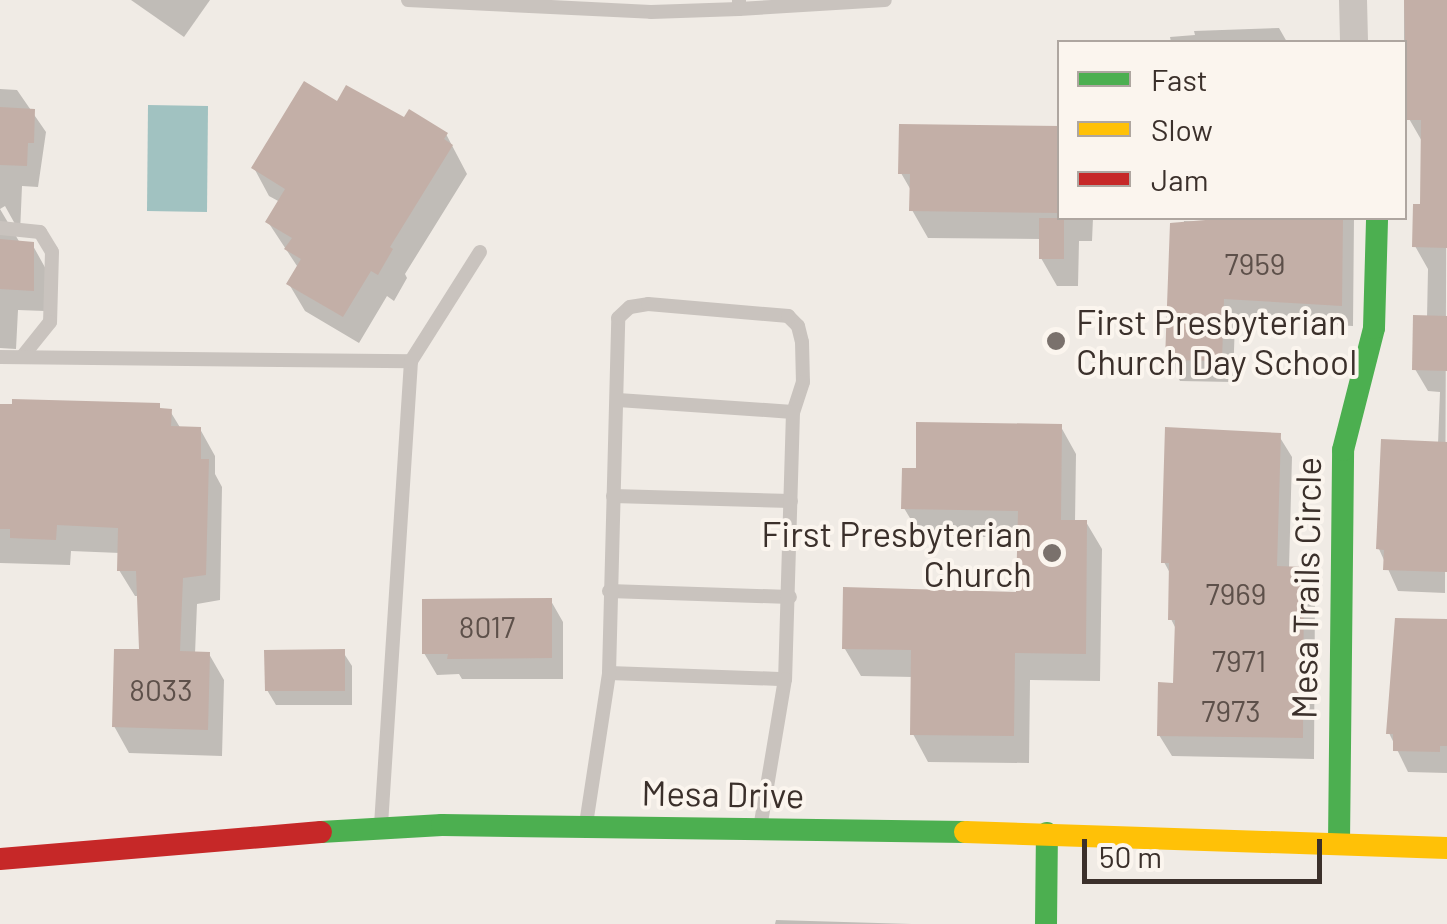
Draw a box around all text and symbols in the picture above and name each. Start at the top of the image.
legend [1057,40,1407,220]
text: Fast [1151,61,1208,97]
text: Slow [1151,111,1213,147]
text: Jam [1151,161,1208,197]
house number: 7959 [1225,245,1285,281]
place label: First Presbyterian Church Day School [1076,300,1357,382]
marker: First Presbyterian Church Day School [1045,330,1067,352]
street label: Mesa Trails Circle [1282,457,1328,719]
place label: First Presbyterian Church [761,512,1032,594]
marker: First Presbyterian Church [1041,542,1063,564]
house number: 7969 [1206,575,1266,611]
house number: 8017 [459,608,515,644]
house number: 7971 [1212,642,1266,678]
house number: 8033 [129,671,193,707]
house number: 7973 [1201,692,1261,728]
street label: Mesa Drive [641,771,805,815]
scale bar [1087,819,1327,881]
text: 50 m [1099,838,1162,874]

